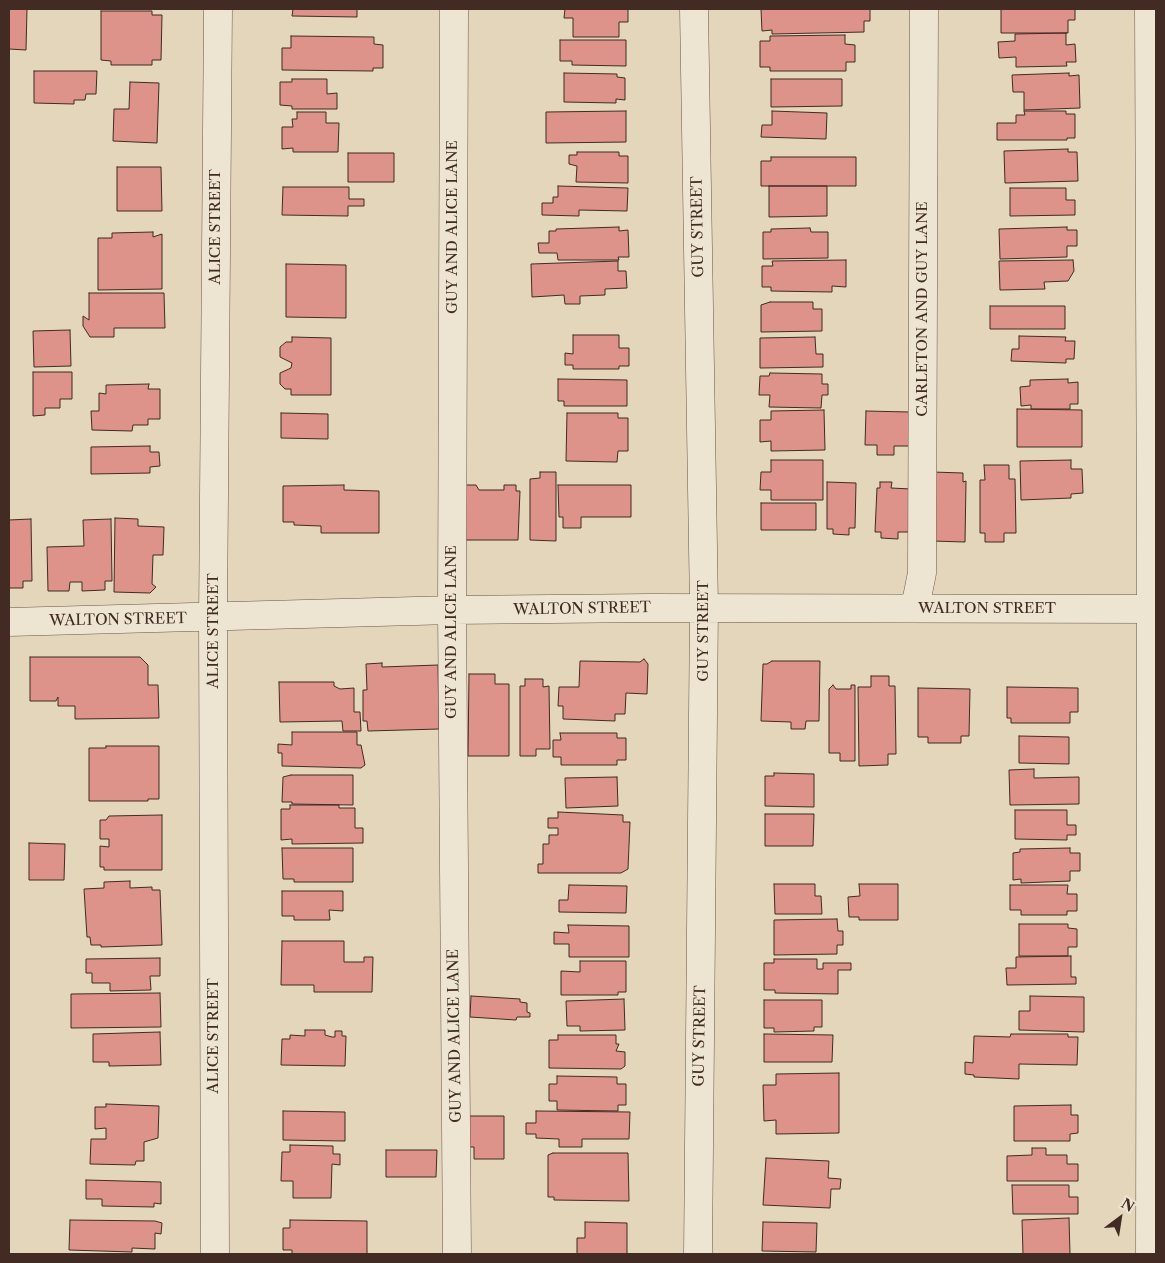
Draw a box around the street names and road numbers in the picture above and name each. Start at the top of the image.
street label: GUY AND ALICE LANE [444,140,462,314]
street label: ALICE STREET [207,169,225,285]
street label: GUY STREET [688,176,708,278]
street label: CARLETON AND GUY LANE [914,201,932,417]
street label: GUY AND ALICE LANE [443,545,461,719]
street label: ALICE STREET [205,573,223,689]
street label: GUY STREET [695,580,713,682]
street label: WALTON STREET [513,599,651,619]
street label: WALTON STREET [918,600,1056,618]
street label: WALTON STREET [49,610,187,630]
street label: GUY AND ALICE LANE [444,949,466,1123]
street label: ALICE STREET [205,978,223,1094]
street label: GUY STREET [690,985,710,1087]

